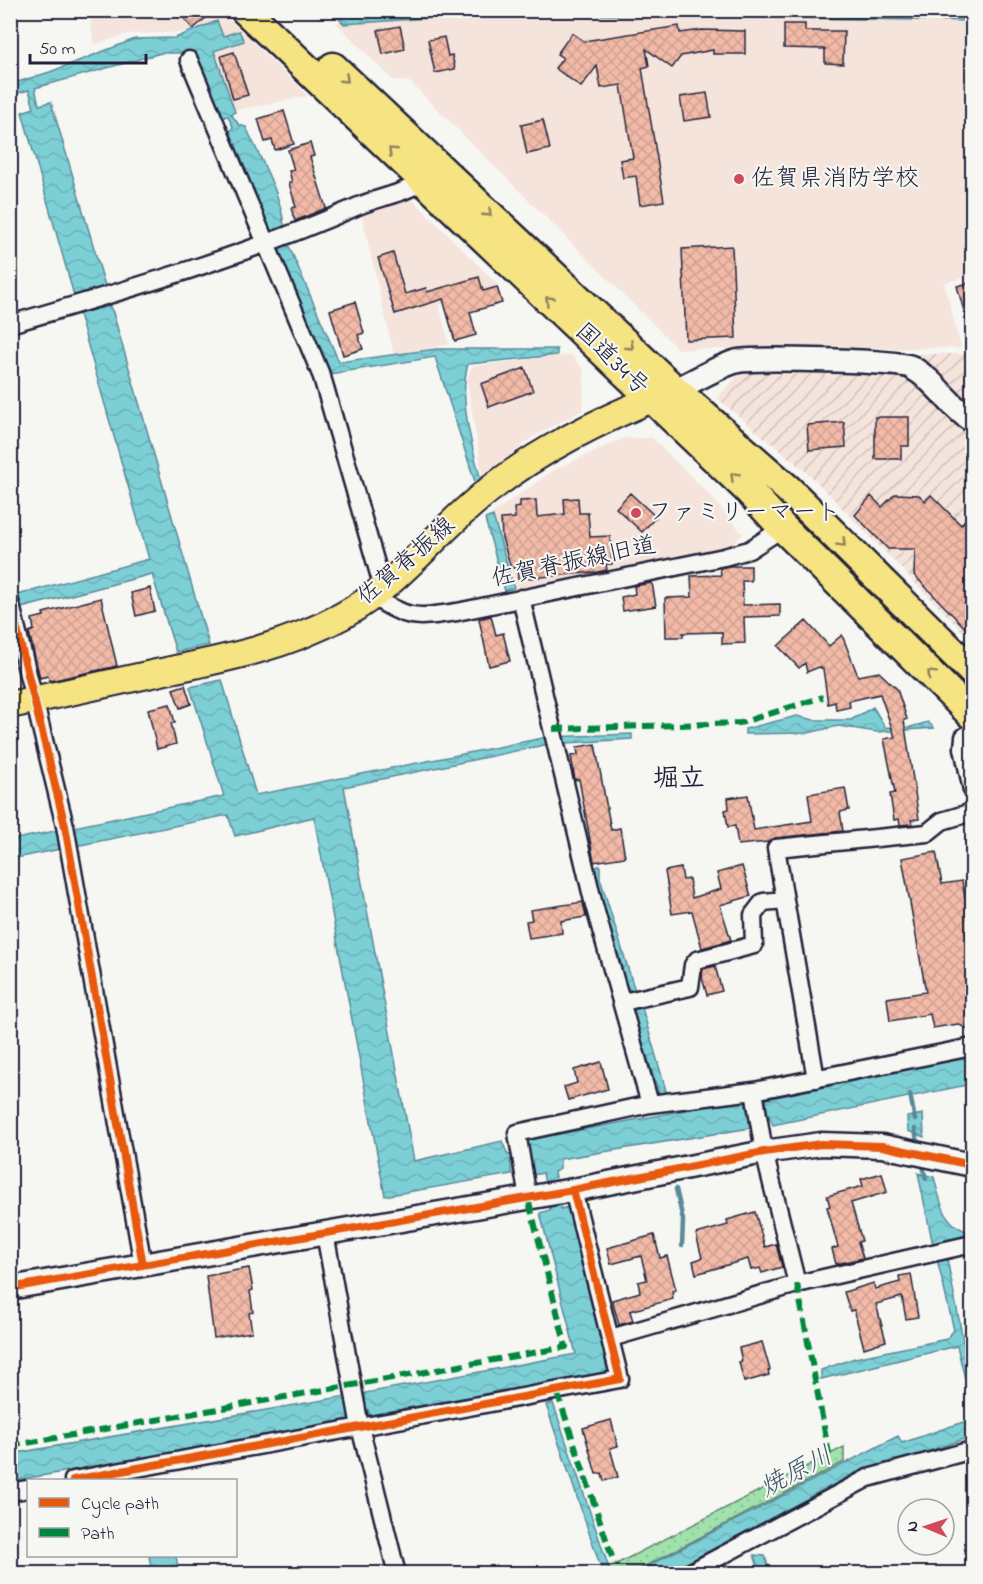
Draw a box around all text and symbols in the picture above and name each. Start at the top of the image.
scale bar [30,27,146,65]
text: 50 m [39,37,76,63]
one-way arrow [338,72,349,83]
one-way arrow [389,148,400,159]
place label: 佐賀県消防学校 [751,162,919,197]
marker: 佐賀県消防学校 [732,172,746,186]
one-way arrow [481,206,491,217]
one-way arrow [545,297,556,308]
street label: 国道34号 [566,316,656,404]
one-way arrow [622,339,633,350]
one-way arrow [730,473,741,484]
place label: ファミリーマート [648,496,840,531]
marker: ファミリーマート [629,506,643,520]
street label: 佐賀脊振線 [350,509,464,615]
street label: 佐賀脊振線旧道 [488,528,660,598]
one-way arrow [835,535,846,546]
one-way arrow [927,670,937,681]
district label: 堀立 [653,761,705,799]
water label: 焼原川 [754,1438,840,1508]
legend [27,1479,237,1557]
text: Cycle path [81,1492,159,1518]
north arrow [896,1497,956,1557]
text: N [901,1521,925,1532]
text: Path [81,1522,115,1548]

